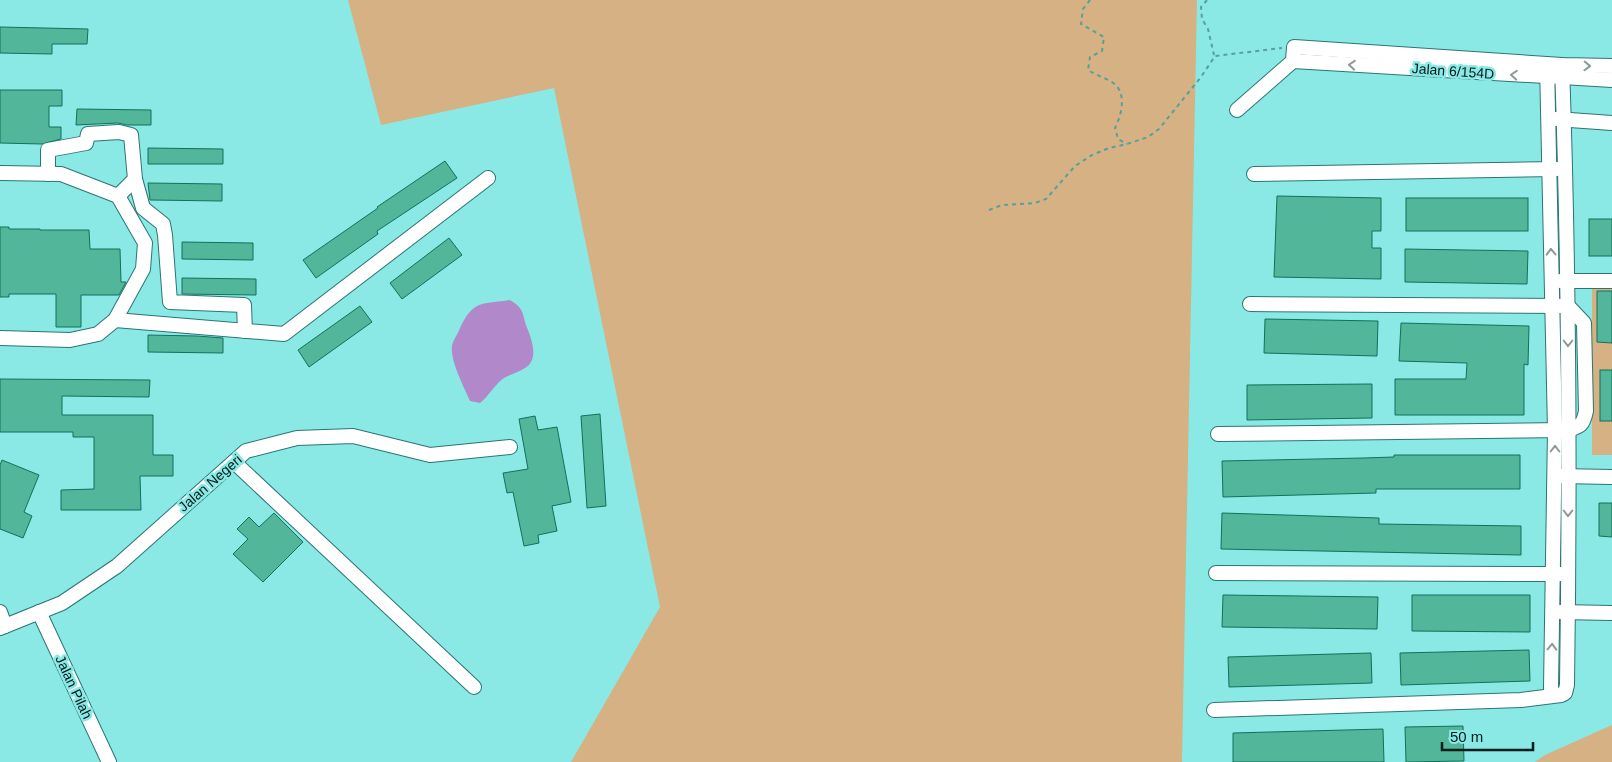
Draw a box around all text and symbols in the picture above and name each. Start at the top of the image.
one-way arrow [1347,59,1355,70]
street label: Jalan 6/154D [1411,60,1495,82]
one-way arrow [1583,60,1591,71]
one-way arrow [1510,69,1518,80]
one-way arrow [1546,248,1556,256]
one-way arrow [1563,339,1573,347]
one-way arrow [1550,445,1560,453]
street label: Jalan Negeri [175,451,245,515]
one-way arrow [1563,510,1573,517]
one-way arrow [1547,643,1558,651]
street label: Jalan Pilah [52,653,96,721]
scale bar [1442,720,1533,752]
text: 50 m [1450,728,1483,745]

